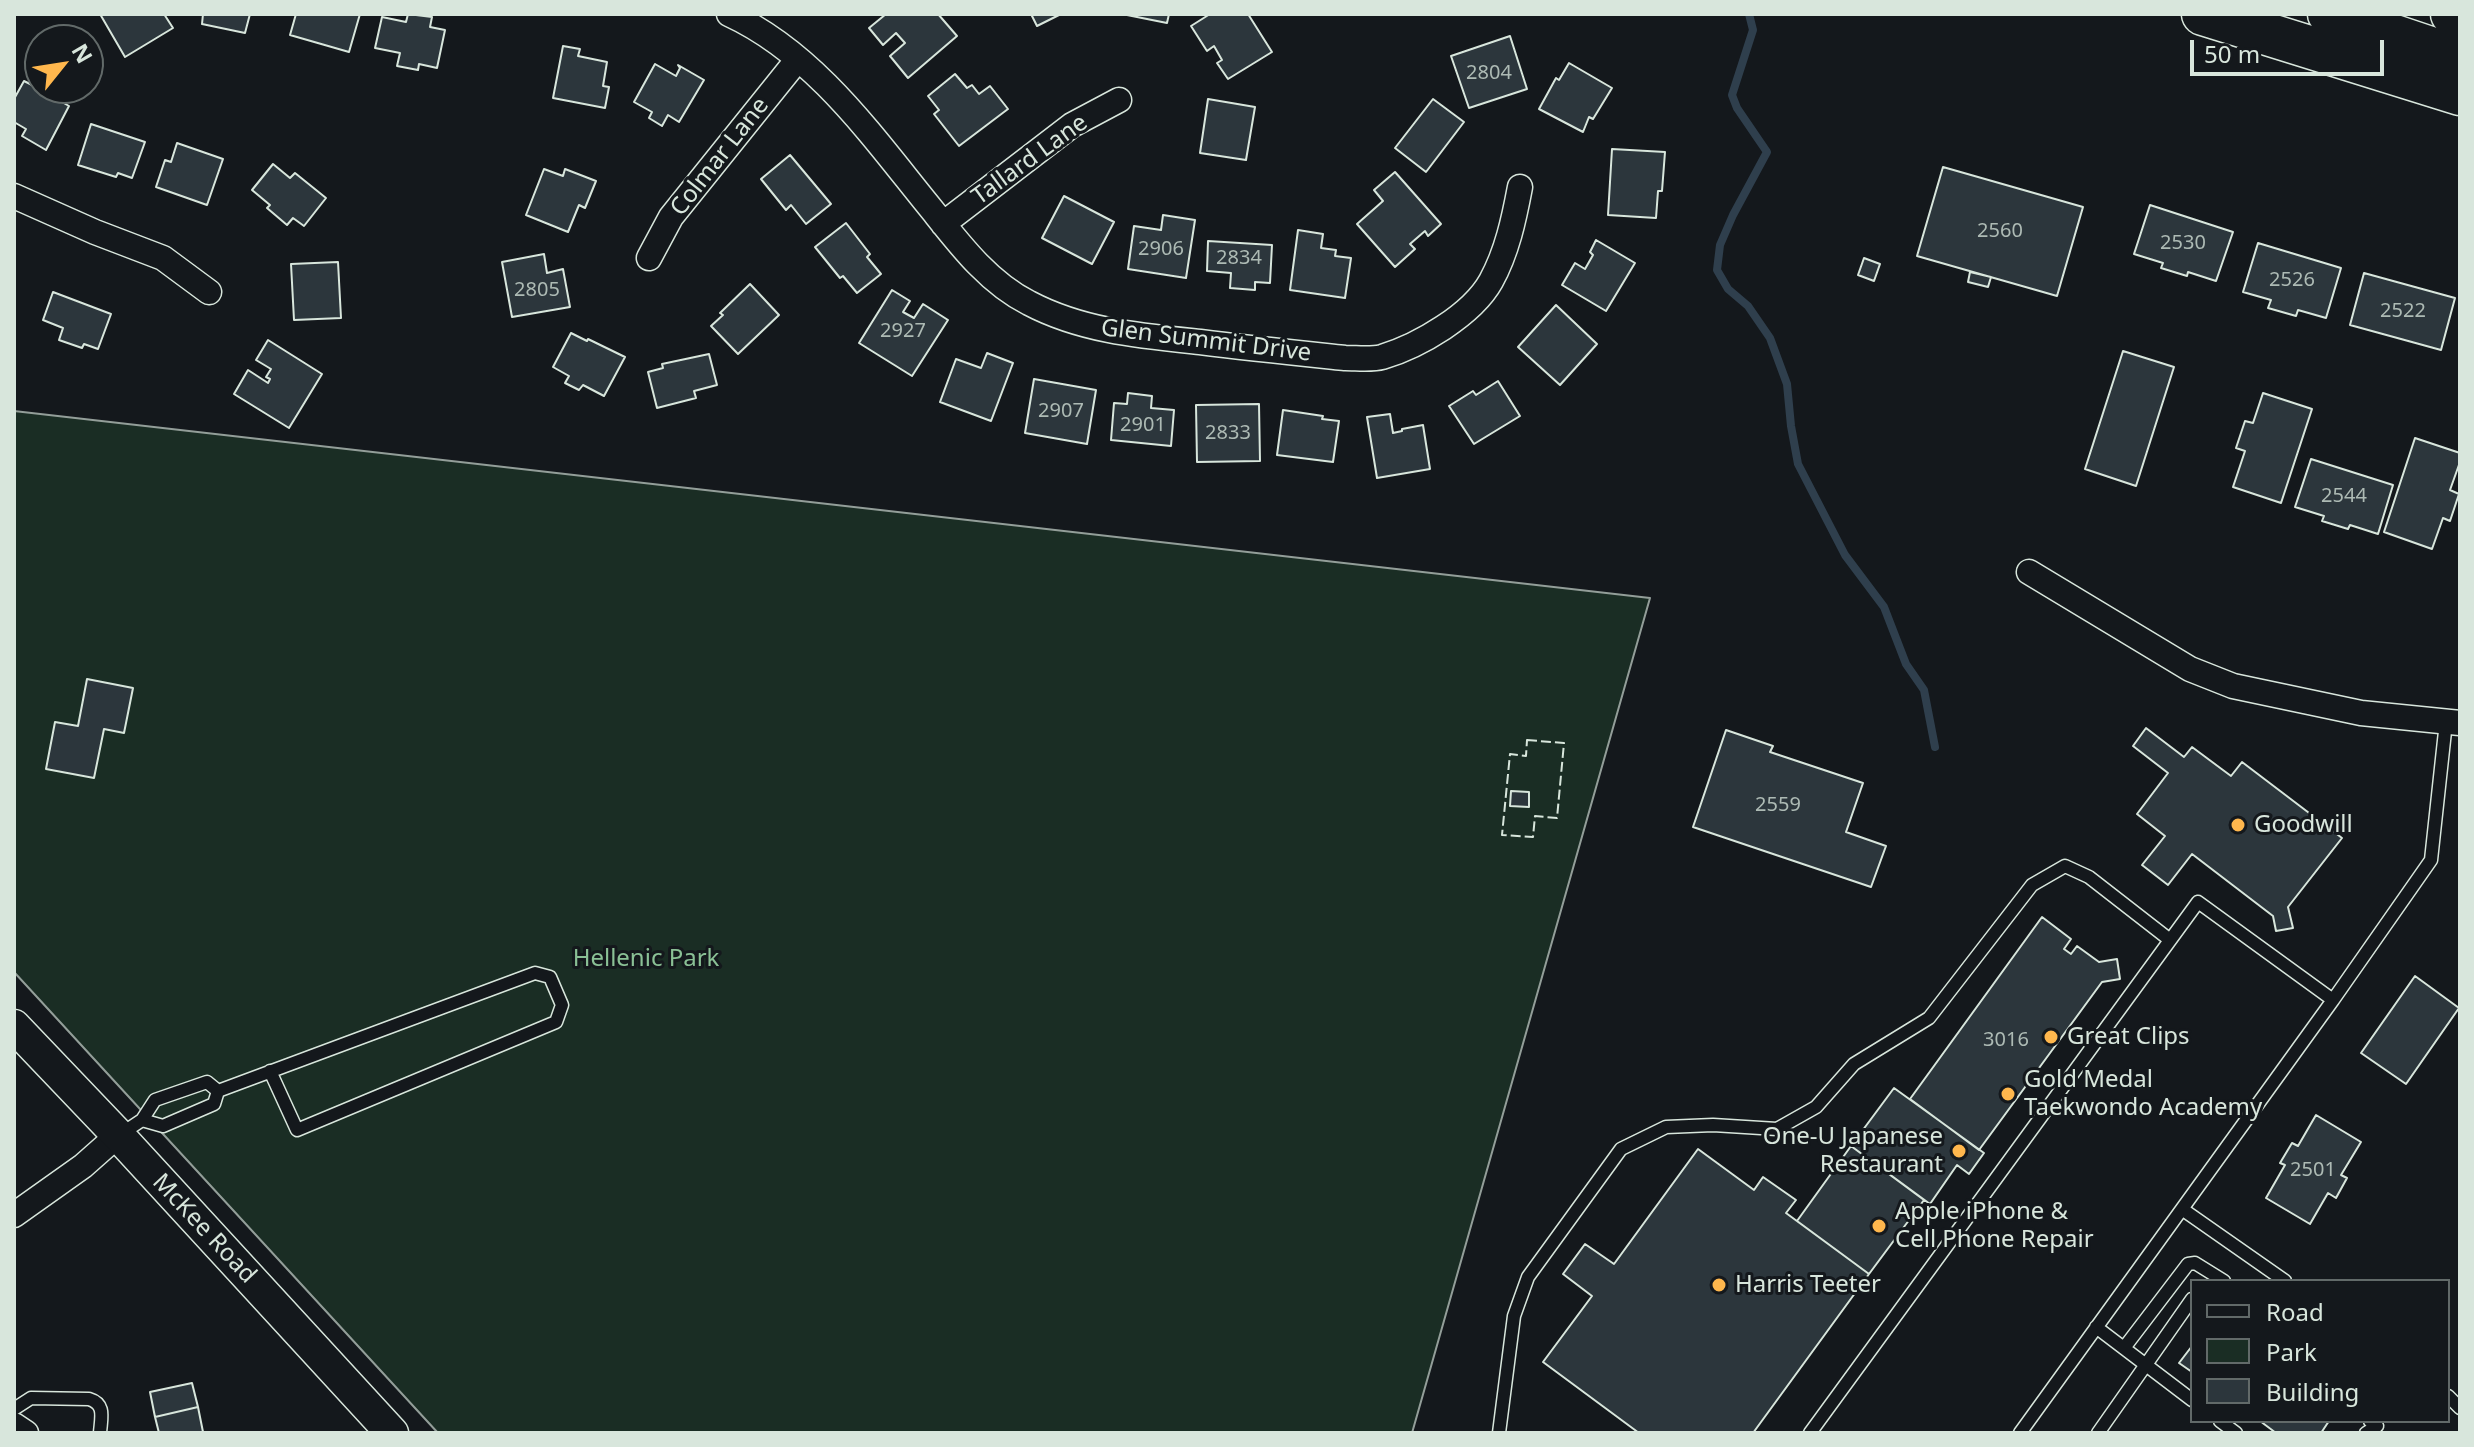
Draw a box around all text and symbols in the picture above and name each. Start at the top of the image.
north arrow [24,24,104,104]
scale bar [2194,24,2388,74]
text: 50 m [2204,37,2260,70]
text: N [66,38,101,68]
house number: 2804 [1466,61,1512,85]
street label: Colmar Lane [665,92,775,222]
street label: Tallard Lane [967,109,1093,211]
house number: 2560 [1977,219,2023,243]
house number: 2530 [2160,231,2206,255]
house number: 2906 [1138,237,1184,261]
house number: 2834 [1216,246,1262,270]
house number: 2526 [2269,268,2315,292]
house number: 2805 [514,278,560,302]
house number: 2522 [2380,299,2426,323]
street label: Glen Summit Drive [1099,314,1313,368]
house number: 2927 [880,319,926,343]
house number: 2907 [1038,399,1084,423]
house number: 2901 [1120,413,1166,437]
house number: 2833 [1205,421,1251,445]
house number: 2544 [2321,484,2367,508]
house number: 2559 [1755,793,1801,817]
place label: Goodwill [2254,811,2353,839]
marker: Goodwill [2229,816,2247,834]
park label: Hellenic Park [573,945,719,973]
place label: Great Clips [2067,1023,2190,1051]
house number: 3016 [1983,1028,2029,1052]
marker: Great Clips [2042,1028,2060,1046]
place label: Gold Medal Taekwondo Academy [2024,1066,2262,1122]
marker: Gold Medal Taekwondo Academy [1999,1085,2017,1103]
place label: One‐U Japanese Restaurant [1763,1123,1943,1179]
marker: One‐U Japanese Restaurant [1950,1142,1968,1160]
house number: 2501 [2290,1158,2336,1182]
street label: McKee Road [146,1168,262,1290]
place label: Apple iPhone & Cell Phone Repair [1895,1198,2094,1254]
marker: Apple iPhone & Cell Phone Repair [1870,1217,1888,1235]
place label: Harris Teeter [1735,1271,1881,1299]
marker: Harris Teeter [1710,1276,1728,1294]
legend [2190,1279,2450,1423]
text: Road [2266,1295,2324,1328]
text: Park [2266,1335,2317,1368]
text: Building [2266,1375,2359,1408]

